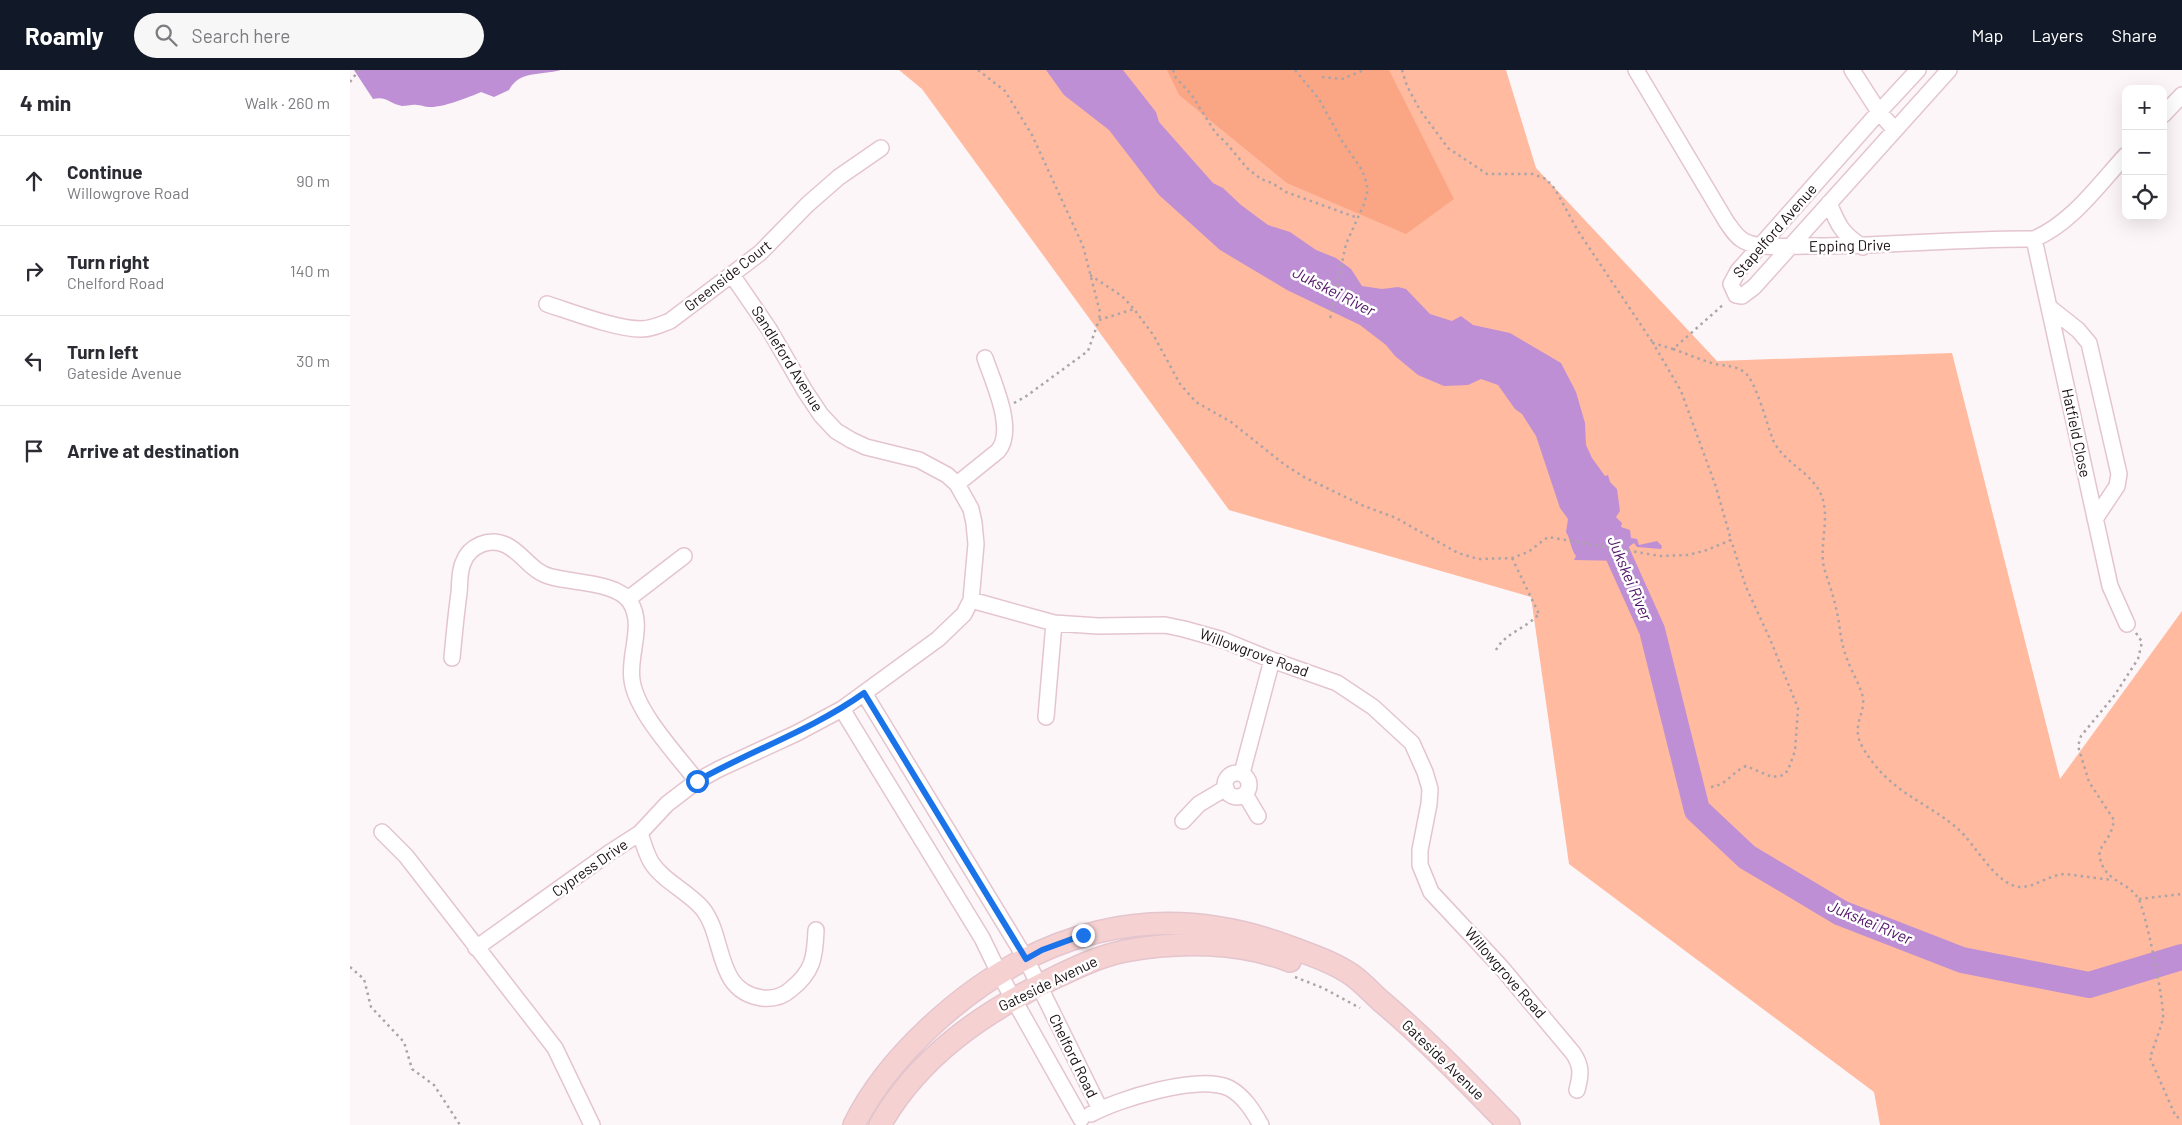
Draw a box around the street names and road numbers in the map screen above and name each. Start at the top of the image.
street label: Stapelford Avenue [1729,180,1820,281]
street label: Epping Drive [1809,235,1891,255]
street label: Greenside Court [680,236,774,315]
street label: Sandleford Avenue [748,302,828,415]
street label: Hatfield Close [2059,387,2095,479]
street label: Willowgrove Road [1197,624,1311,680]
street label: Cypress Drive [548,835,631,900]
street label: Willowgrove Road [1461,923,1550,1021]
street label: Gateside Avenue [995,951,1100,1015]
street label: Chelford Road [1046,1011,1102,1100]
street label: Gateside Avenue [1399,1015,1489,1103]

